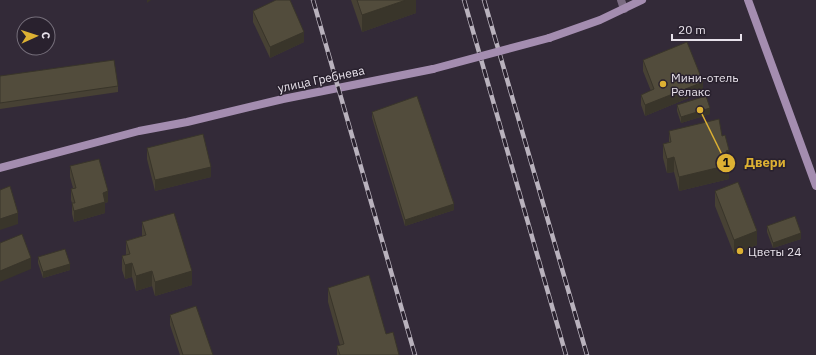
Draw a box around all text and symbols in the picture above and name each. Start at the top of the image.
north arrow [16,16,56,56]
scale bar [672,16,741,42]
text: 20 m [678,22,706,37]
text: С [39,32,53,39]
street label: улица Гребнева [276,62,366,96]
place label: Мини-отель Релакс [671,70,739,99]
marker: Мини-отель Релакс [658,79,668,89]
callout: Двери [716,150,794,175]
text: Двери [744,154,786,171]
text: 1 [722,155,730,170]
place label: Цветы 24 [748,244,801,259]
marker: Цветы 24 [735,246,745,256]

